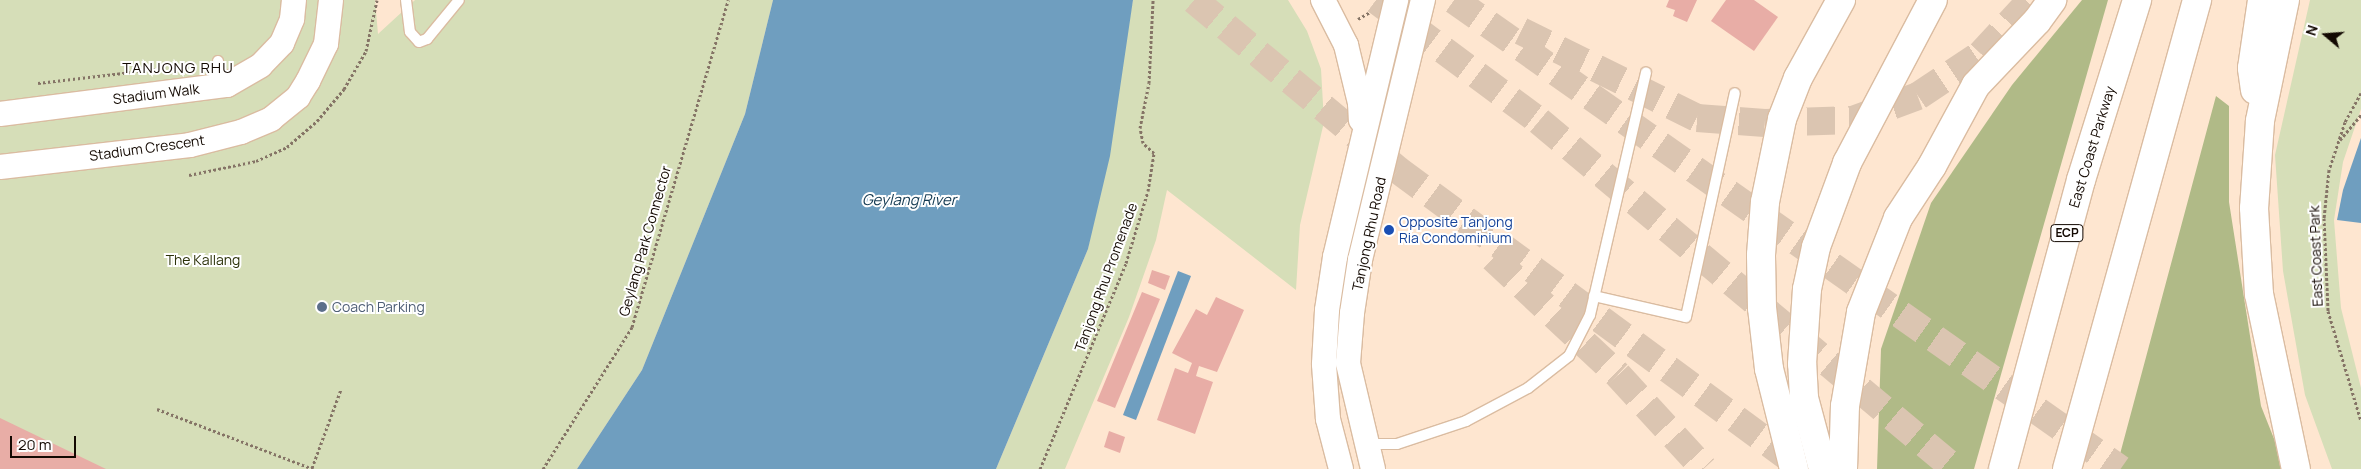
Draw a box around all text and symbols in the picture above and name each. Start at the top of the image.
north arrow [2301,10,2351,60]
text: N [2301,22,2322,38]
district label: TANJONG RHU [121,59,235,77]
street label: Stadium Walk [112,80,200,108]
street label: East Coast Parkway [2066,84,2118,210]
street label: Stadium Crescent [88,132,206,164]
street label: Geylang Park Connector [615,164,675,318]
street label: Tanjong Rhu Road [1349,175,1389,293]
water label: Geylang River [862,191,956,209]
street label: Tanjong Rhu Promenade [1071,200,1141,354]
street label: East Coast Park [2306,205,2326,307]
place label: Opposite Tanjong Ria Condominium [1399,214,1513,246]
marker: Opposite Tanjong Ria Condominium [1383,224,1395,236]
road number: ECP [2050,224,2084,242]
park label: The Kallang [166,252,240,268]
place label: Coach Parking [332,299,425,315]
marker: Coach Parking [316,301,328,313]
scale bar [12,426,79,458]
text: 20 m [18,434,51,455]

